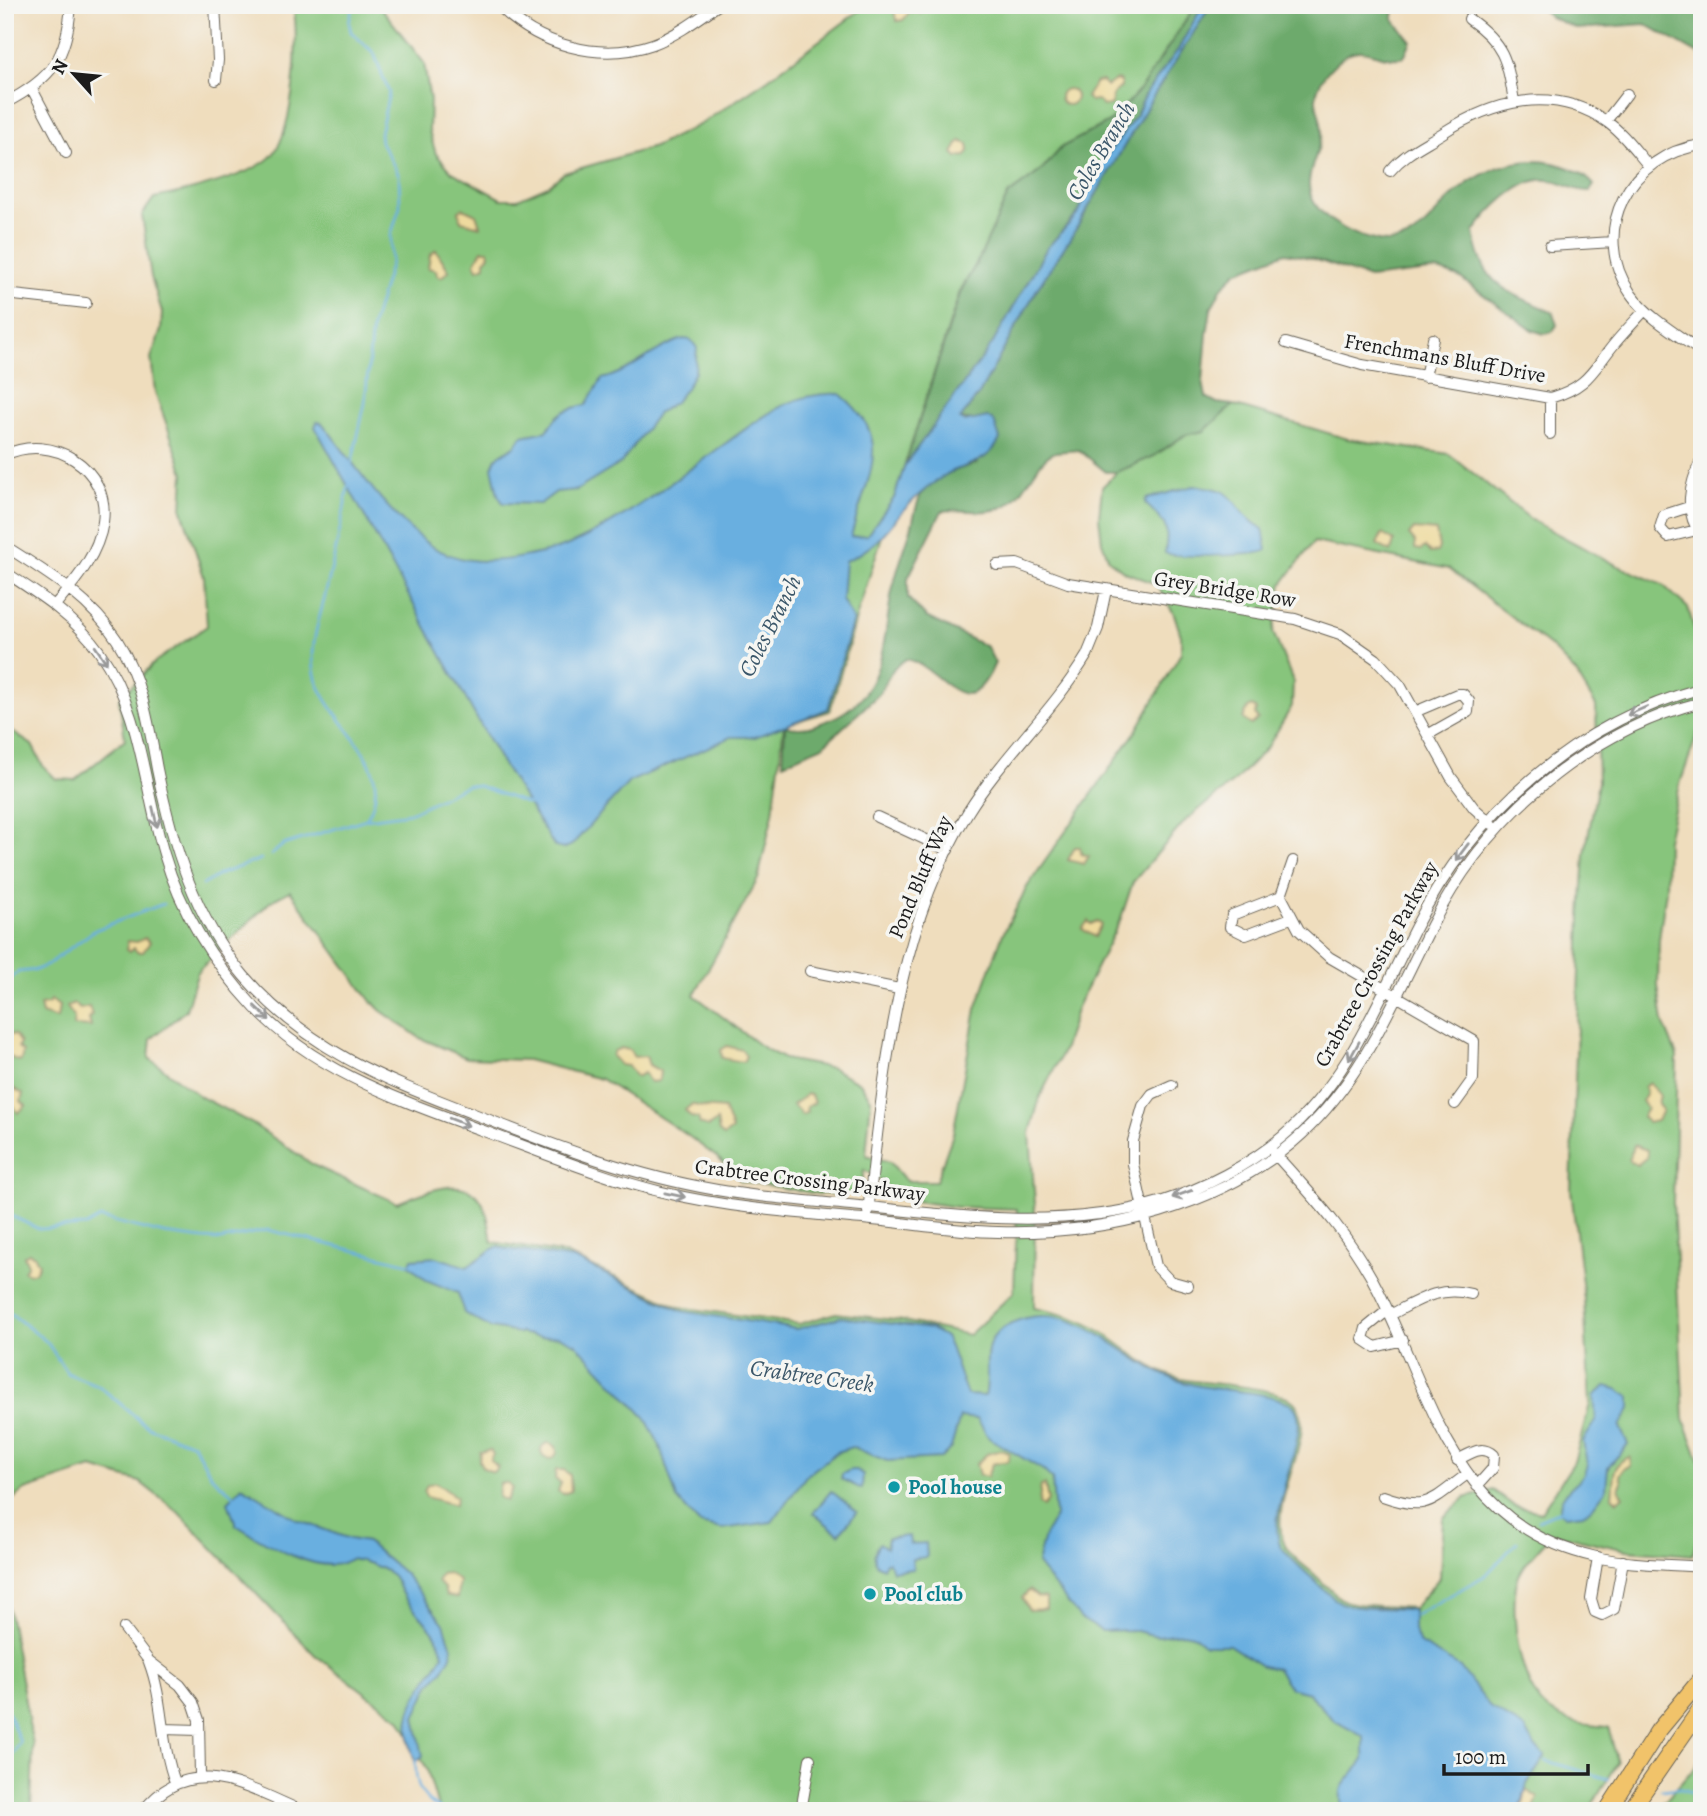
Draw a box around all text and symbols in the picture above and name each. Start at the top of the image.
north arrow [38,38,108,108]
text: N [45,55,75,79]
water label: Coles Branch [1059,96,1143,206]
street label: Frenchmans Bluff Drive [1342,326,1548,390]
street label: Grey Bridge Row [1152,564,1298,614]
water label: Coles Branch [731,570,809,682]
one-way arrow [94,645,108,664]
one-way arrow [1627,705,1649,718]
one-way arrow [148,805,162,828]
street label: Pond Bluff Way [882,811,959,943]
one-way arrow [1454,842,1469,860]
street label: Crabtree Crossing Parkway [1308,855,1445,1072]
one-way arrow [253,1005,270,1022]
one-way arrow [1347,1041,1361,1061]
one-way arrow [448,1117,470,1129]
street label: Crabtree Crossing Parkway [693,1152,927,1208]
one-way arrow [663,1188,686,1202]
one-way arrow [1172,1188,1194,1201]
water label: Crabtree Creek [748,1352,876,1400]
place label: Pool house [908,1473,1003,1501]
marker: Pool house [886,1479,902,1495]
place label: Pool club [884,1580,963,1608]
marker: Pool club [862,1586,878,1602]
scale bar [1444,1732,1588,1776]
text: 100 m [1455,1743,1506,1771]

